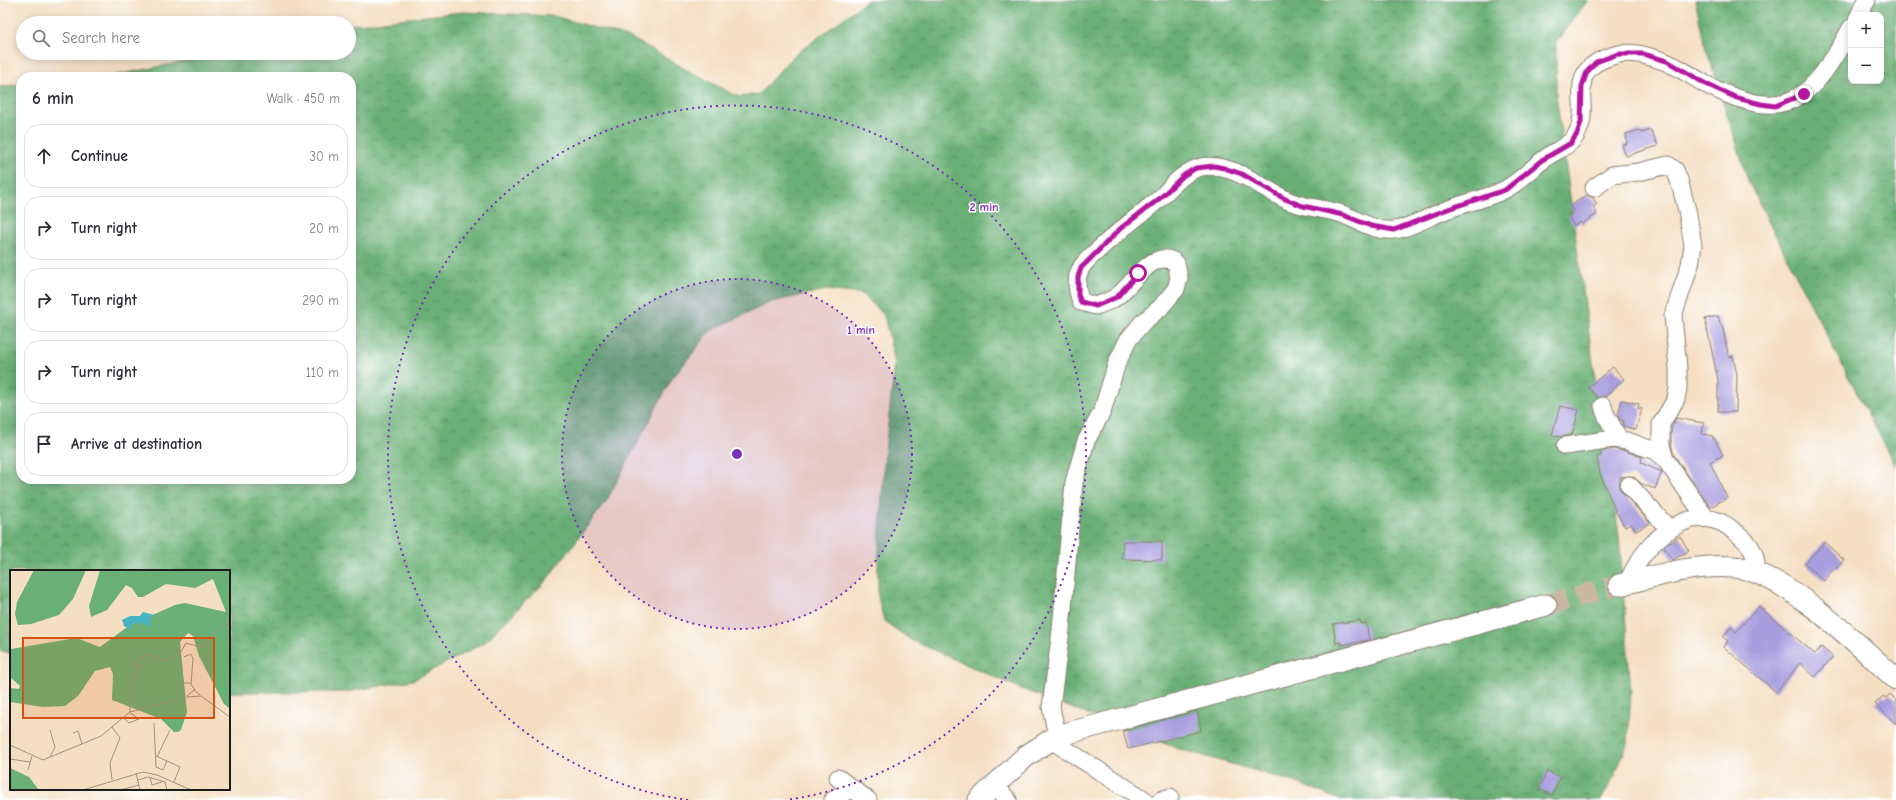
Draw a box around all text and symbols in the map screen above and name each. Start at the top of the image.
map controls [1848,12,1884,84]
button: + [1848,12,1884,48]
search box [16,16,356,60]
icon: search [30,27,52,49]
text: Search here [62,29,140,47]
button: − [1848,48,1884,84]
route end [1795,85,1813,103]
text: 6 min [32,89,74,108]
text: Walk · 450 m [266,91,340,106]
icon: ahead [33,145,55,167]
text: Continue [71,147,128,165]
text: 30 m [309,149,339,164]
text: 2 min [969,200,999,214]
icon: right [33,217,55,239]
text: Turn right [71,219,137,237]
text: 20 m [309,221,339,236]
route start [1129,264,1147,282]
icon: right [33,289,55,311]
text: Turn right [71,291,137,309]
text: 290 m [302,293,339,308]
text: 1 min [847,323,875,337]
icon: right [33,361,55,383]
text: Turn right [71,363,137,381]
text: 110 m [306,365,339,380]
icon: arrive [33,433,55,455]
text: Arrive at destination [71,435,202,453]
centre of rings [730,447,744,461]
inset map [10,570,230,790]

